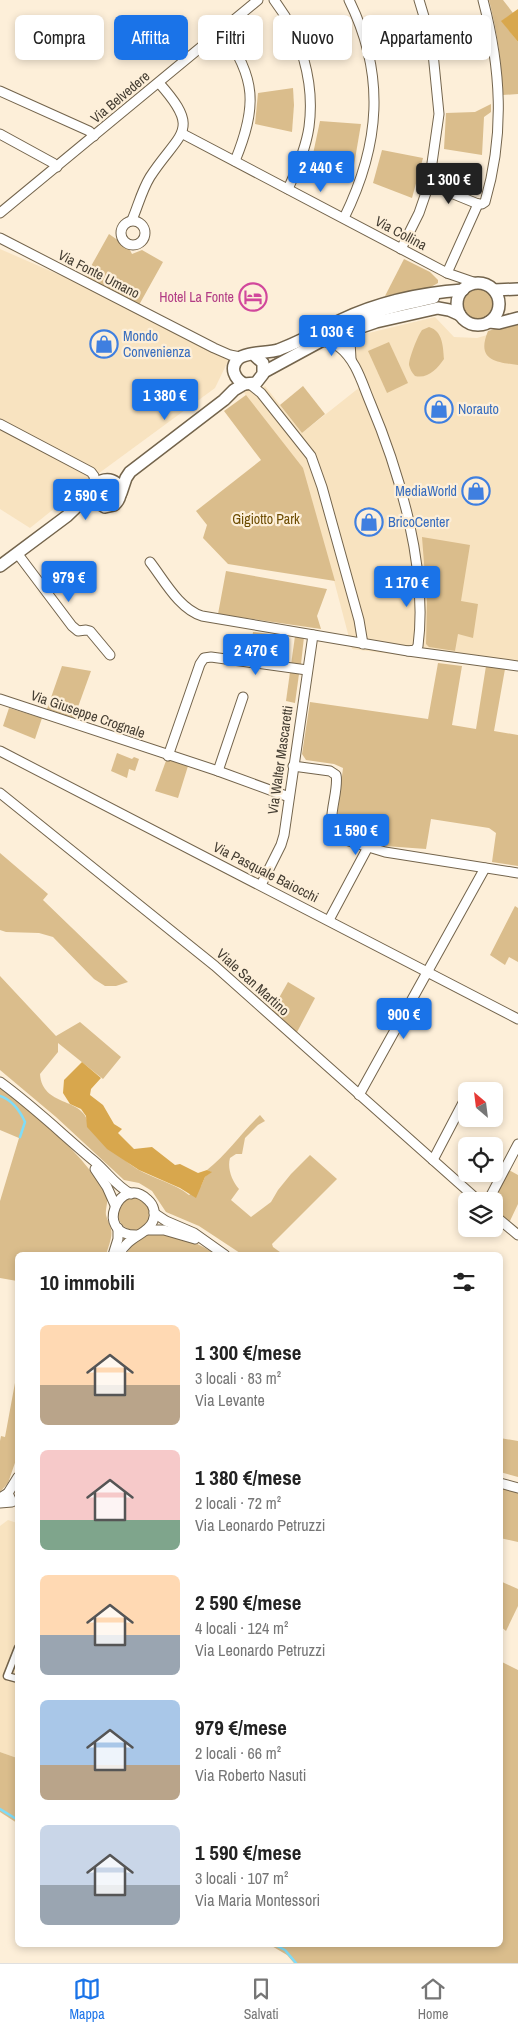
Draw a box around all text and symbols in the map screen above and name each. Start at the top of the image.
chip: Compra [15,15,104,60]
chip: Affitta [114,15,188,60]
chip: Filtri [198,15,263,60]
chip: Nuovo [273,15,352,60]
chip: Appartamento [362,15,491,60]
street label: Via Belvedere [87,67,153,127]
pin: 2 440 € [275,150,367,193]
text: 2 440 € [299,156,343,178]
pin: 1 300 € [403,162,495,205]
text: 1 300 € [427,168,471,190]
street label: Via Collina [372,212,430,254]
street label: Via Fonte Umano [55,246,143,302]
hotel icon: Hotel La Fonte [238,282,268,312]
place label: Hotel La Fonte [159,288,234,306]
pin: 1 030 € [286,314,378,357]
text: 1 030 € [310,320,354,342]
place label: Mondo Convenienza [123,327,191,361]
shop icon: Mondo Convenienza [89,329,119,359]
pin: 1 380 € [119,378,211,421]
text: 1 380 € [143,384,187,406]
shop icon: Norauto [424,394,454,424]
place label: Norauto [458,400,499,418]
shop icon: MediaWorld [461,476,491,506]
pin: 2 590 € [40,478,132,521]
place label: MediaWorld [395,482,457,500]
text: 2 590 € [64,484,108,506]
shop icon: BricoCenter [354,507,384,537]
park label: Gigiotto Park [232,510,300,528]
place label: BricoCenter [388,513,449,531]
pin: 979 € [34,560,104,603]
text: 979 € [53,566,85,588]
pin: 1 170 € [361,566,453,608]
text: 1 170 € [385,571,429,593]
pin: 2 470 € [210,634,302,676]
text: 2 470 € [234,639,278,661]
street label: Via Giuseppe Crognale [28,686,148,742]
street label: Via Walter Mascaretti [263,704,297,816]
pin: 1 590 € [310,814,402,856]
text: 1 590 € [334,819,378,841]
street label: Via Pasquale Baiocchi [210,838,322,906]
street label: Viale San Martino [213,945,293,1019]
pin: 900 € [369,998,439,1040]
text: 900 € [388,1003,420,1025]
north arrow [458,1082,502,1128]
map controls [458,1082,503,1237]
button: locate [458,1137,503,1182]
button: layers [458,1192,503,1237]
text: 10 immobili [40,1268,135,1297]
icon: filters [450,1268,478,1296]
text: 1 300 €/mese [195,1338,301,1367]
icon: home [80,1345,140,1405]
text: 3 locali · 83 m² [195,1367,281,1389]
text: Via Levante [195,1389,265,1411]
text: 1 380 €/mese [195,1463,301,1492]
icon: home [80,1470,140,1530]
text: 2 locali · 72 m² [195,1492,281,1514]
text: Via Leonardo Petruzzi [195,1514,325,1536]
text: 2 590 €/mese [195,1588,301,1617]
icon: home [80,1595,140,1655]
text: 4 locali · 124 m² [195,1617,288,1639]
text: Via Leonardo Petruzzi [195,1639,325,1661]
text: 979 €/mese [195,1713,287,1742]
icon: home [80,1720,140,1780]
text: 2 locali · 66 m² [195,1742,281,1764]
text: Via Roberto Nasuti [195,1764,306,1786]
text: 1 590 €/mese [195,1838,301,1867]
icon: home [80,1845,140,1905]
text: 3 locali · 107 m² [195,1867,288,1889]
text: Via Maria Montessori [195,1889,320,1911]
tab: Mappa [70,1975,105,2023]
tab: Salvati [244,1975,279,2023]
tab: Home [418,1975,448,2023]

